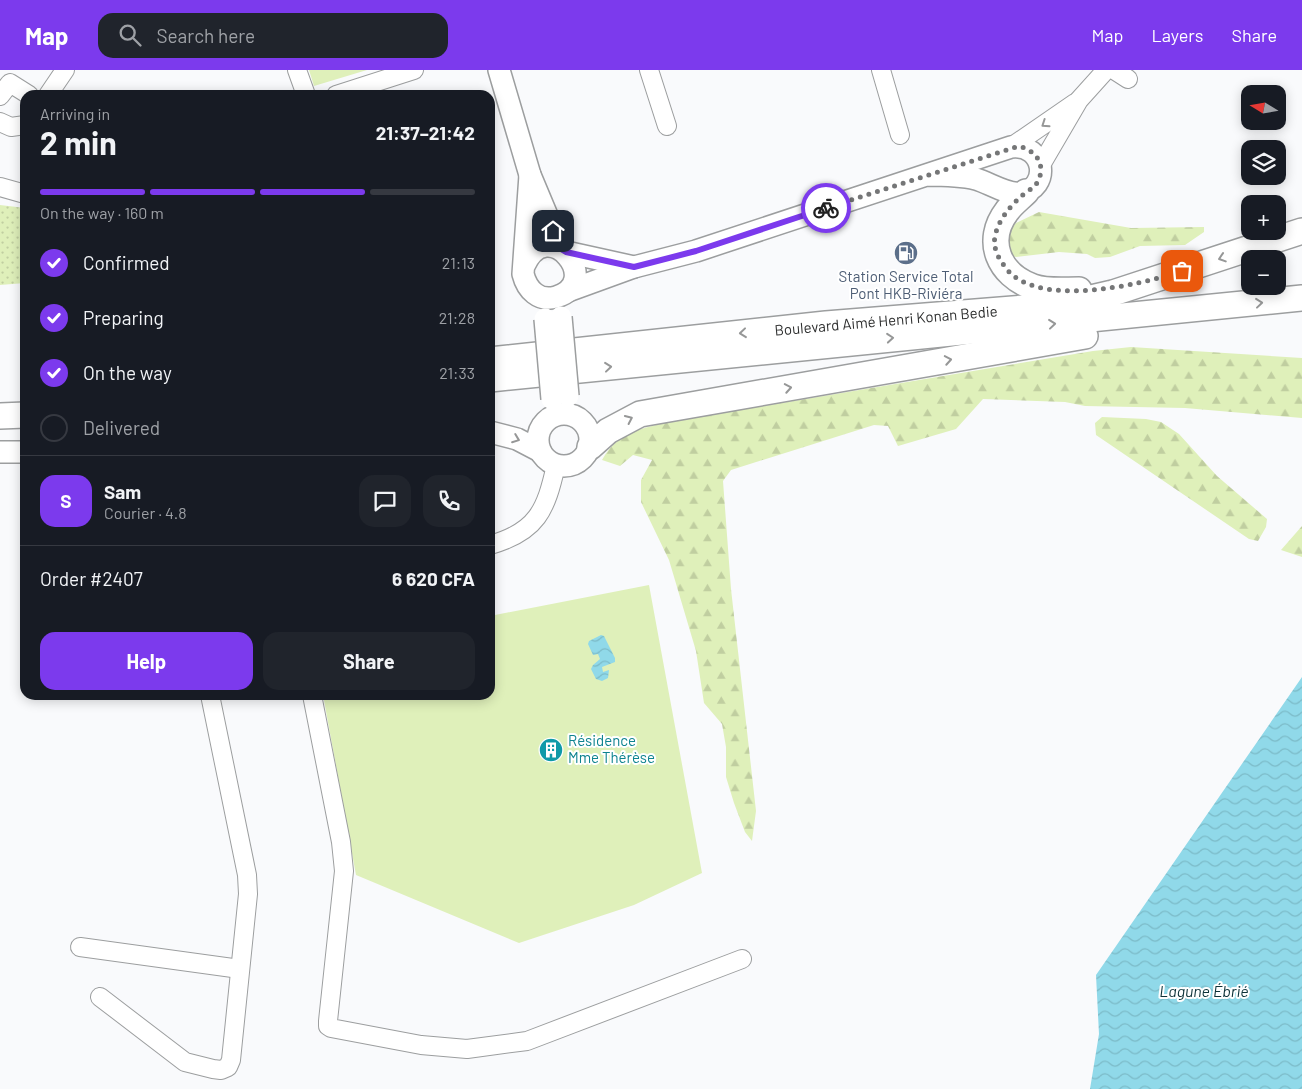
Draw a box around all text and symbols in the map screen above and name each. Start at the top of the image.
search box [98,13,448,58]
text: Map [25,21,68,50]
icon: search [116,21,144,49]
text: Search here [156,24,255,47]
text: Map [1091,24,1123,46]
text: Layers [1151,24,1204,46]
text: Share [1232,24,1277,46]
north arrow [1241,85,1286,130]
map controls [1241,85,1286,295]
text: Arriving in [40,104,110,123]
one-way arrow [1041,118,1051,127]
text: 21:37–21:42 [376,121,475,144]
text: 2 min [40,123,117,161]
button: layers [1241,140,1286,185]
courier [801,183,851,233]
icon: bike [812,194,840,222]
button: + [1241,195,1286,240]
text: On the way · 160 m [40,203,164,222]
pin [532,210,574,252]
icon: home [539,217,567,245]
fuel station icon: Station Service Total Pont HKB-Riviéra [893,240,919,266]
icon: check [40,249,68,277]
pin [1161,250,1203,292]
button: − [1241,250,1286,295]
text: Confirmed [83,251,170,274]
one-way arrow [1219,252,1227,262]
text: 21:13 [442,253,475,272]
icon: bag [1168,257,1196,285]
place label: Station Service Total Pont HKB-Riviéra [839,267,973,302]
one-way arrow [1255,298,1263,309]
street label: Boulevard Aimé Henri Konan Bedie [774,301,998,339]
icon: check [40,304,68,332]
text: Preparing [83,306,164,329]
text: 21:28 [439,308,475,327]
one-way arrow [1048,319,1056,330]
one-way arrow [739,327,747,338]
one-way arrow [886,333,894,344]
one-way arrow [944,355,952,365]
icon: check [40,359,68,387]
text: On the way [83,361,172,384]
one-way arrow [604,362,612,373]
text: 21:33 [439,363,475,382]
one-way arrow [784,383,792,393]
one-way arrow [624,415,633,425]
text: Delivered [83,416,160,439]
one-way arrow [511,433,520,443]
button: chat [359,475,411,527]
button: phone [423,475,475,527]
text: Sam [104,480,141,503]
text: S [60,489,72,512]
text: Courier · 4.8 [104,503,187,522]
text: Order #2407 [40,567,143,590]
text: 6 620 CFA [392,567,475,590]
button: Help [40,632,253,690]
button: Share [263,632,475,690]
place label: Résidence Mme Thérèse [568,731,655,766]
building icon: Résidence Mme Thérèse [538,737,564,763]
water label: Lagune Ébrié [1159,981,1249,1000]

